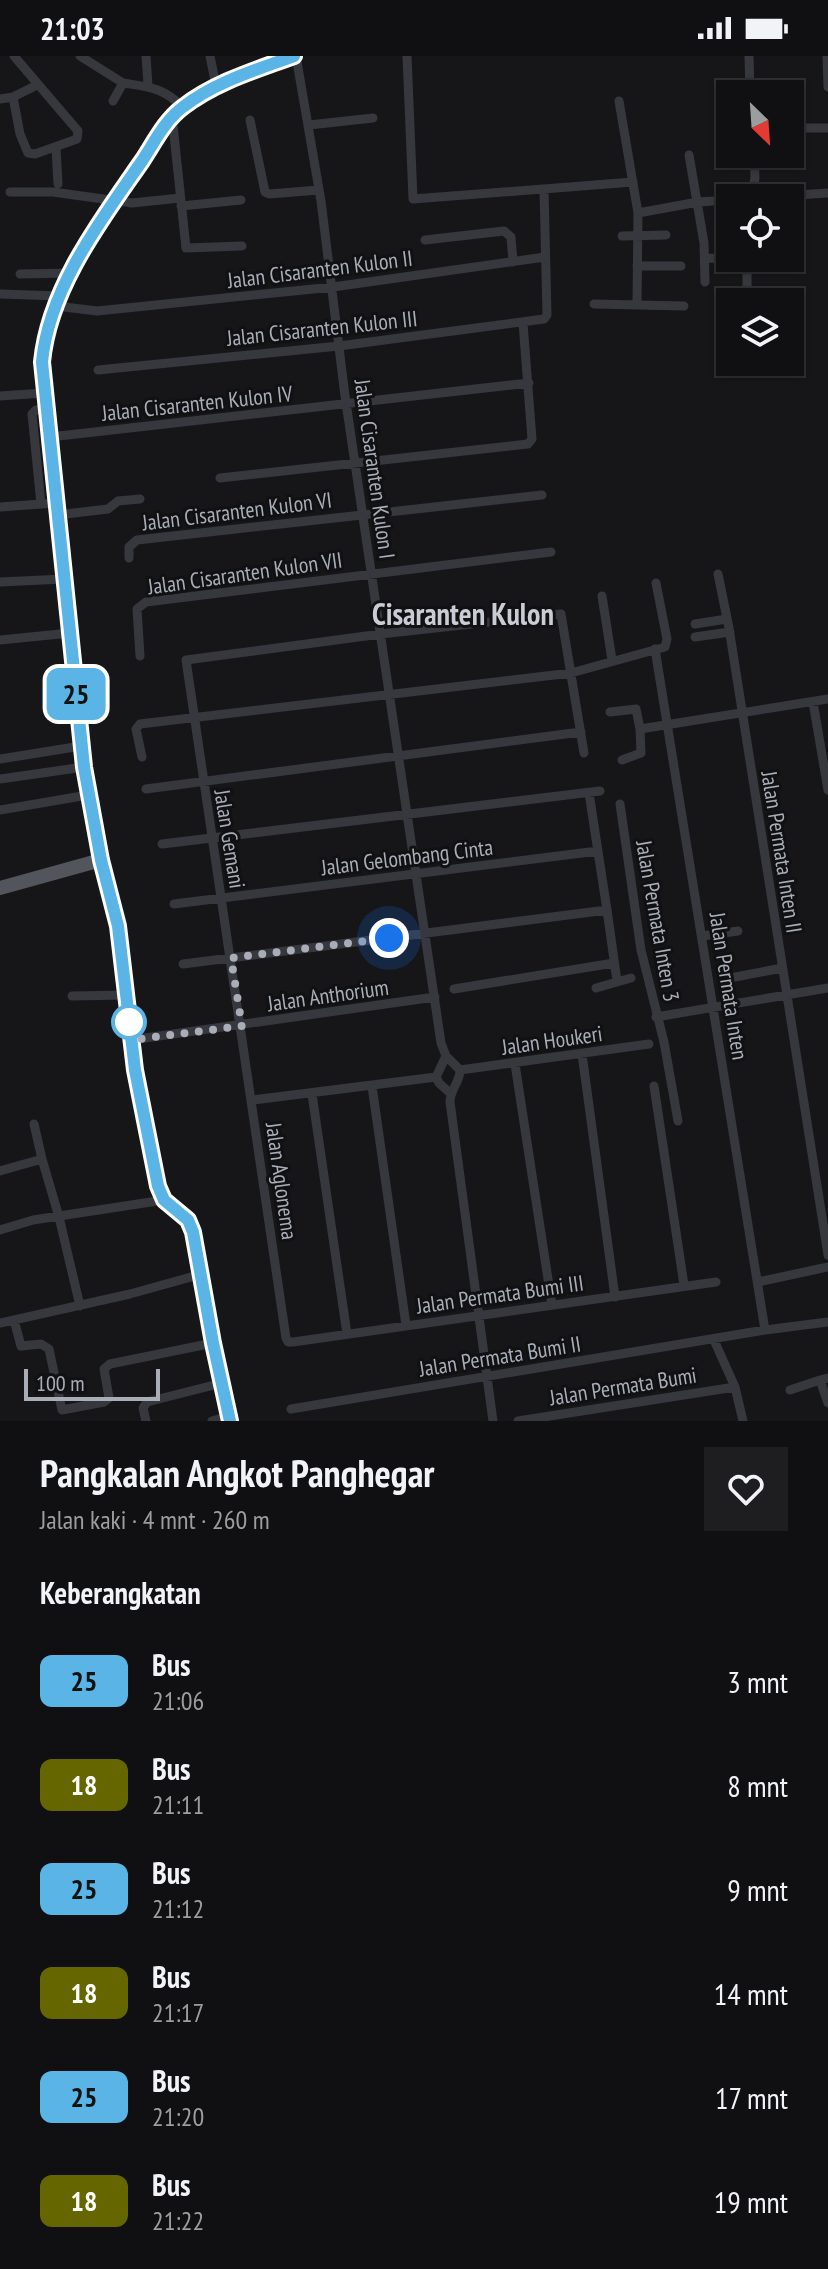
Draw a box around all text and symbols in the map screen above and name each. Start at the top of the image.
text: 21:03 [40,9,105,48]
north arrow [716,80,804,168]
map controls [716,80,804,376]
button: locate [716,184,804,272]
street label: Jalan Cisaranten Kulon II [225,244,414,294]
button: layers [716,288,804,376]
street label: Jalan Cisaranten Kulon III [224,304,419,352]
street label: Jalan Cisaranten Kulon I [348,376,401,561]
street label: Jalan Cisaranten Kulon IV [99,379,294,427]
street label: Jalan Cisaranten Kulon VI [140,485,333,537]
street label: Jalan Cisaranten Kulon VII [145,545,344,601]
district label: Cisaranten Kulon [372,594,554,633]
line badge: 25 [40,668,112,720]
text: 25 [63,675,89,712]
street label: Jalan Permata Inten II [755,768,809,935]
street label: Jalan Gemani [208,787,252,890]
street label: Jalan Gelombang Cinta [319,833,494,882]
street label: Jalan Permata Inten 3 [630,837,686,1004]
street label: Jalan Permata Inten [703,909,754,1062]
your location [369,918,409,958]
street label: Jalan Anthorium [265,973,390,1017]
unlabelled marker [112,1005,146,1039]
street label: Jalan Houkeri [499,1019,604,1061]
street label: Jalan Aglonema [260,1120,304,1241]
street label: Jalan Permata Bumi III [414,1268,585,1320]
street label: Jalan Permata Bumi II [416,1329,583,1383]
street label: Jalan Permata Bumi [547,1361,698,1412]
scale bar [24,1365,160,1401]
text: 100 m [36,1369,85,1397]
button: heart [704,1447,788,1531]
text: Pangkalan Angkot Panghegar [40,1448,434,1497]
text: Jalan kaki · 4 mnt · 260 m [40,1503,270,1536]
text: Keberangkatan [40,1573,201,1612]
text: Bus [152,1645,191,1684]
text: 25 [71,1662,97,1699]
text: 3 mnt [727,1662,788,1701]
text: 21:06 [152,1684,204,1717]
text: Bus [152,1749,191,1788]
text: 18 [71,1766,97,1803]
text: 8 mnt [727,1766,788,1805]
text: 21:11 [152,1788,204,1821]
text: Bus [152,1853,191,1892]
text: 25 [71,1870,97,1907]
text: 9 mnt [727,1870,788,1909]
text: 21:12 [152,1892,204,1925]
text: Bus [152,1957,191,1996]
text: 18 [71,1974,97,2011]
text: 14 mnt [714,1974,788,2013]
text: 21:17 [152,1996,204,2029]
text: Bus [152,2061,191,2100]
text: 25 [71,2078,97,2115]
text: 17 mnt [715,2078,788,2117]
text: 21:20 [152,2100,204,2133]
text: Bus [152,2165,191,2204]
text: 18 [71,2182,97,2219]
text: 19 mnt [714,2182,788,2221]
text: 21:22 [152,2204,204,2237]

